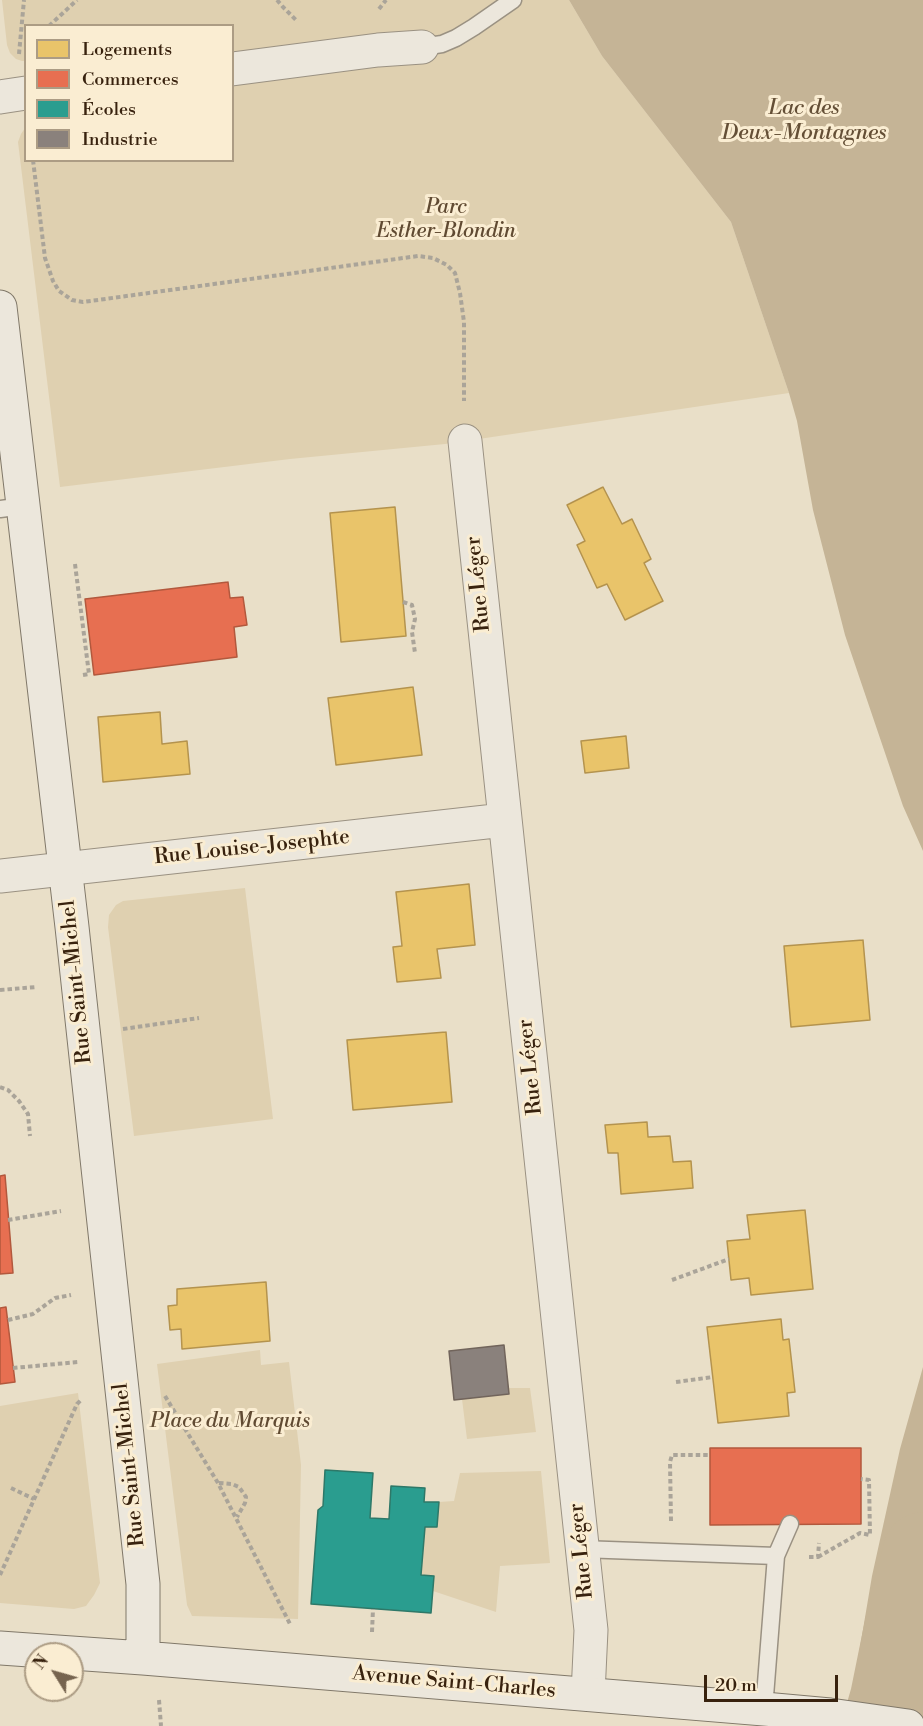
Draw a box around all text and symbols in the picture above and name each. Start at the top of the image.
legend [24,24,234,162]
text: Logements [82,38,172,61]
text: Commerces [82,68,179,91]
water label: Lac des Deux-Montagnes [721,96,887,148]
text: Écoles [82,98,136,121]
text: Industrie [82,128,158,151]
park label: Parc Esther-Blondin [376,195,516,245]
street label: Rue Léger [461,535,497,633]
street label: Rue Louise-Josephte [153,825,351,871]
street label: Rue Saint-Michel [56,899,98,1065]
street label: Rue Léger [513,1018,549,1116]
street label: Rue Saint-Michel [109,1382,151,1548]
park label: Place du Marquis [150,1409,310,1435]
street label: Rue Léger [564,1502,600,1600]
north arrow [24,1642,84,1702]
text: N [29,1651,53,1673]
street label: Avenue Saint-Charles [351,1662,557,1704]
scale bar [707,1663,840,1701]
text: 20 m [715,1674,757,1697]

